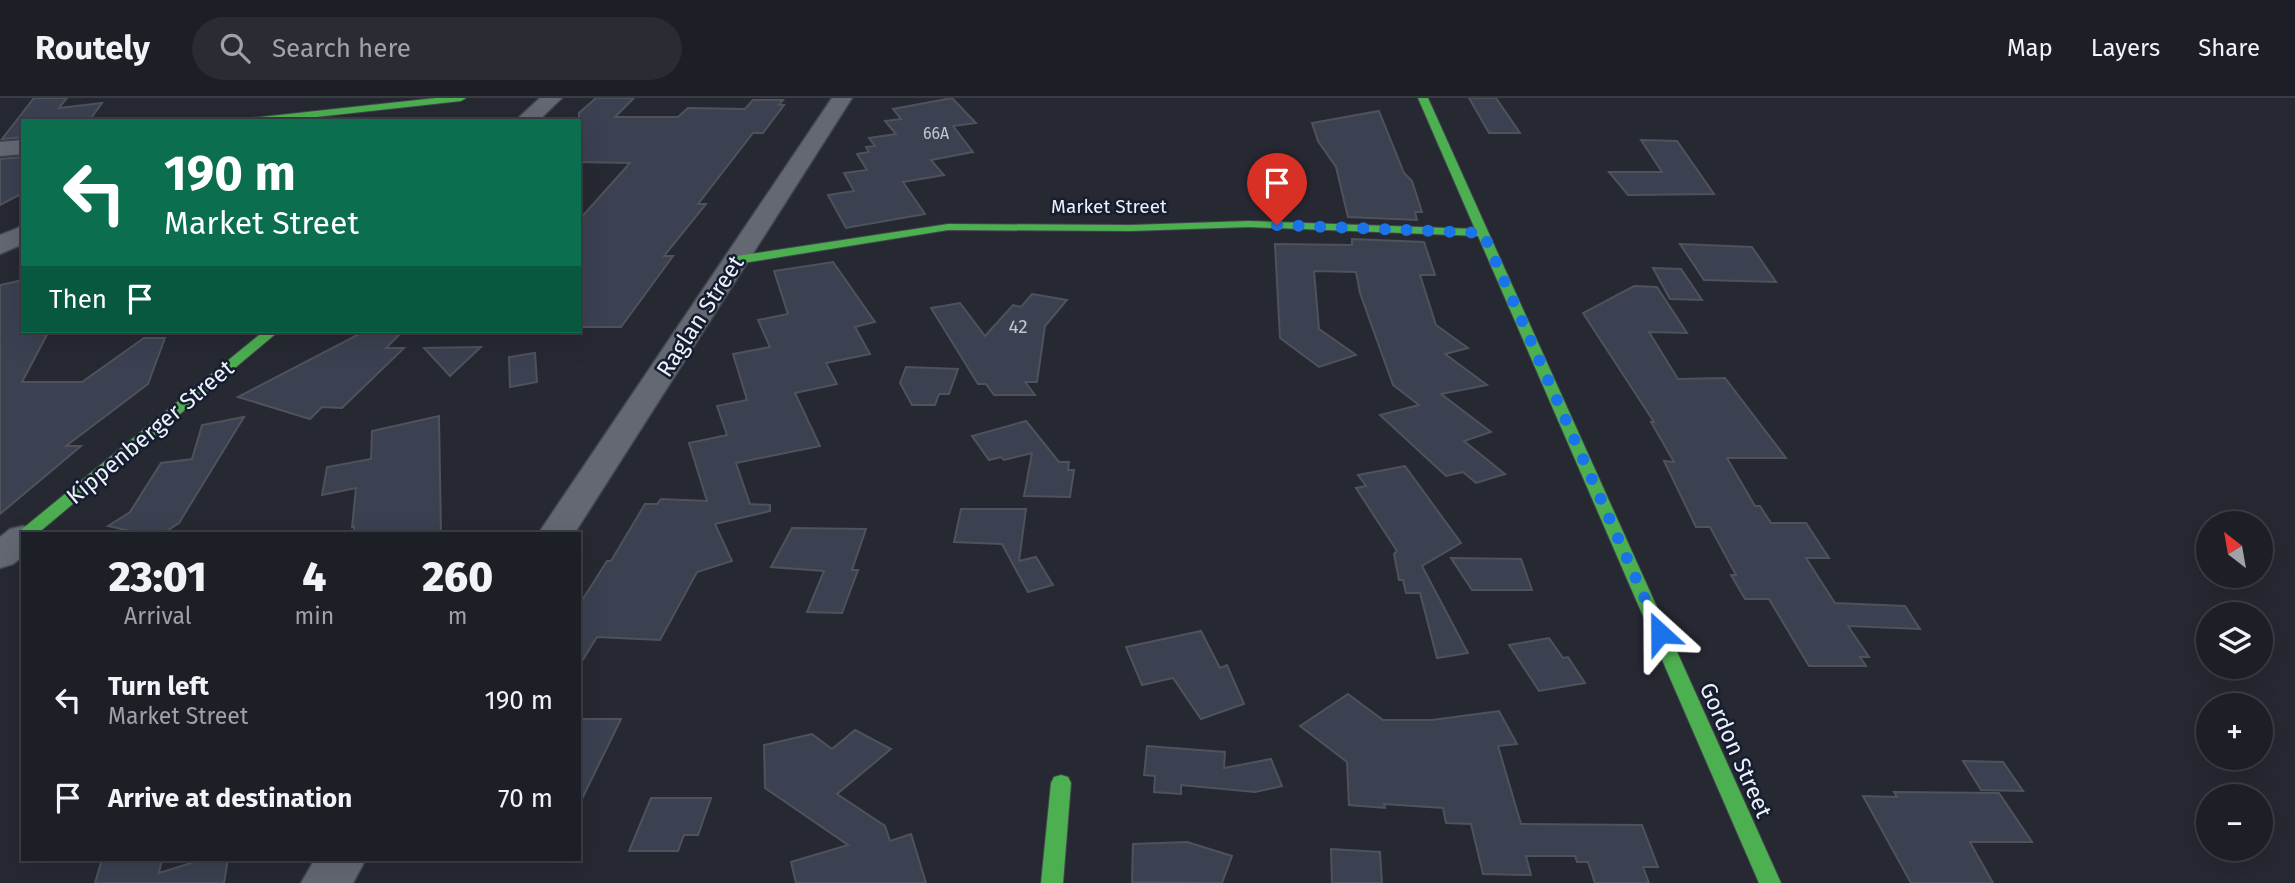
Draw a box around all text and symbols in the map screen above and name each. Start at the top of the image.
search box [192,17,682,80]
text: Routely [35,28,150,68]
icon: search [216,29,254,67]
text: Search here [272,33,411,64]
text: Map [2007,34,2053,62]
text: Layers [2091,34,2160,62]
text: Share [2198,34,2260,62]
house number: 66A [923,124,950,143]
text: 190 m [164,144,296,203]
icon: left [49,147,140,238]
pin [1247,153,1307,225]
icon: arrive [1258,164,1296,202]
street label: Market Street [1051,195,1167,218]
text: Market Street [164,204,359,242]
street label: Raglan Street [650,249,750,382]
icon: arrive [121,280,159,318]
text: Then [49,284,107,315]
house number: 42 [1008,315,1028,338]
street label: Kippenberger Street [61,353,240,510]
north arrow [2196,511,2273,588]
map controls [2196,511,2273,861]
text: 23:01 [109,552,207,602]
text: 4 [302,552,327,602]
text: 260 [422,552,493,602]
position arrow [1623,596,1697,670]
text: Arrival [124,602,191,630]
text: min [295,602,334,630]
text: m [448,602,467,630]
button: layers [2196,602,2273,679]
text: Turn left [108,671,209,702]
street label: Gordon Street [1694,678,1779,823]
icon: left [49,681,87,719]
text: 190 m [484,685,553,716]
button: + [2196,693,2273,770]
text: Market Street [108,702,248,730]
icon: arrive [49,779,87,817]
text: Arrive at destination [108,783,352,814]
text: 70 m [498,783,553,814]
button: − [2196,784,2273,861]

